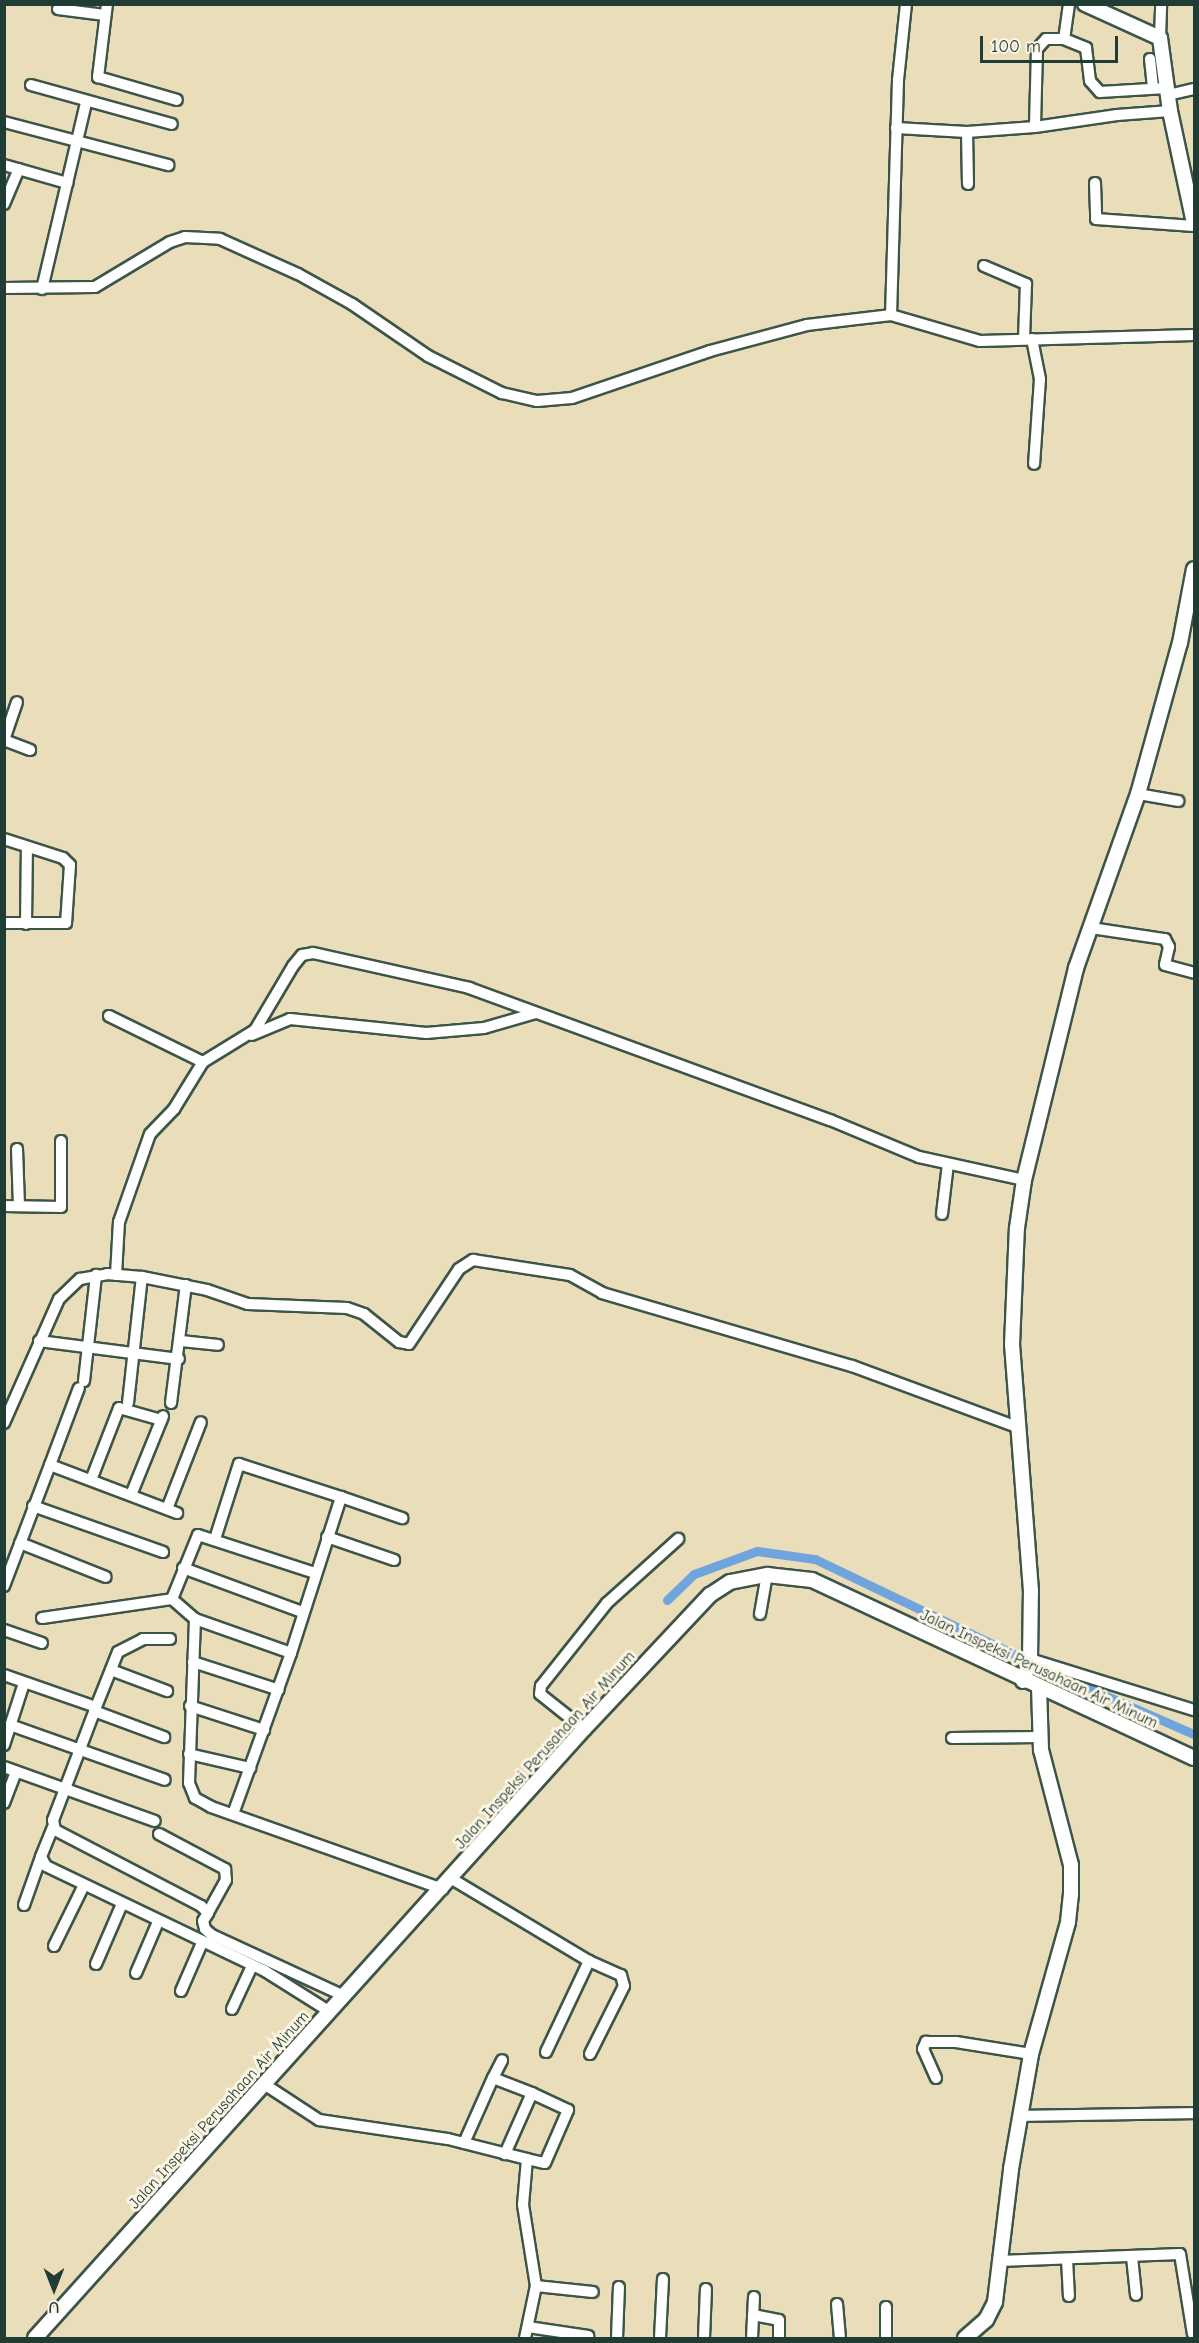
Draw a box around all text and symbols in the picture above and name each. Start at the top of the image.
scale bar [983,24,1121,62]
text: 100 m [991,36,1041,57]
street label: Jalan Inspeksi Perusahaan Air Minum [917,1605,1161,1733]
street label: Jalan Inspeksi Perusahaan Air Minum [451,1647,639,1853]
street label: Jalan Inspeksi Perusahaan Air Minum [125,2007,313,2213]
north arrow [24,2259,84,2319]
text: U [49,2298,59,2316]

